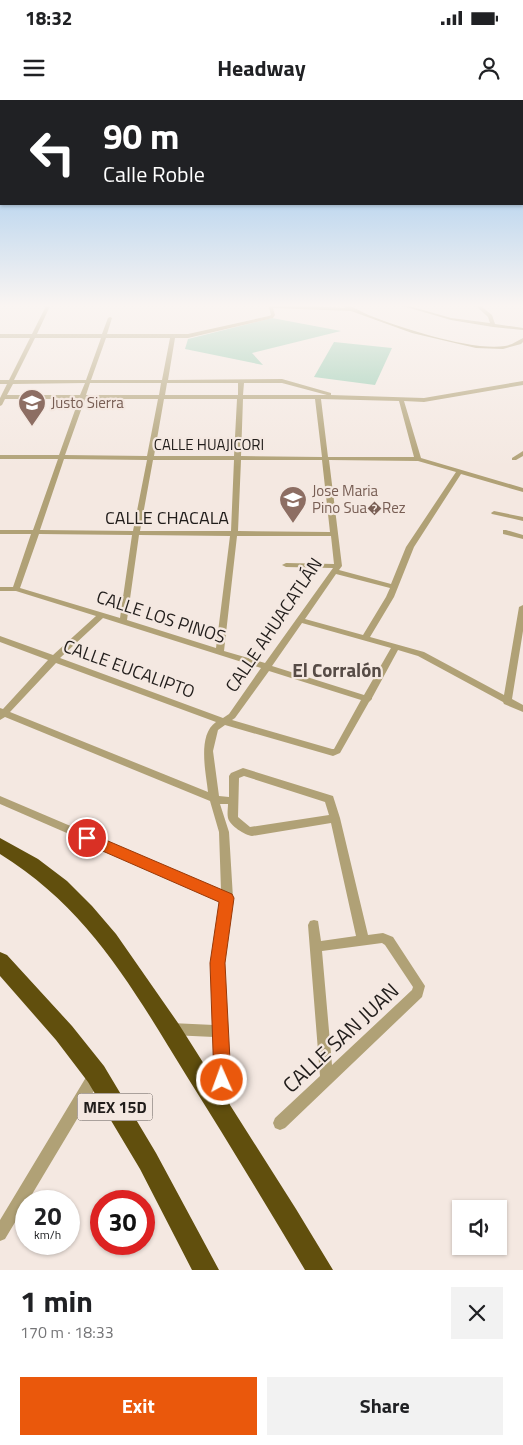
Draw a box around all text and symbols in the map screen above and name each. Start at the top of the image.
text: 18:32 [25,3,72,32]
text: Headway [217,51,306,85]
icon: menu [20,54,48,82]
icon: person [475,54,503,82]
text: 90 m [103,109,179,163]
icon: left [20,120,85,185]
text: Calle Roble [103,157,205,191]
school or university icon: Justo Sierra [17,388,47,427]
place label: Justo Sierra [51,391,124,414]
street label: CALLE HUAJICORI [154,433,264,456]
place label: Jose Maria Pino Sua�Rez [312,479,406,519]
school or university icon: Jose Maria Pino Sua�Rez [278,485,308,524]
street label: CALLE CHACALA [105,504,229,531]
street label: CALLE AHUACATLÁN [218,552,329,697]
street label: CALLE LOS PINOS [93,583,229,650]
street label: CALLE EUCALIPTO [59,632,199,705]
district label: El Corralón [292,655,382,684]
pin [66,817,108,859]
icon: arrive [73,824,101,852]
street label: CALLE SAN JUAN [275,975,406,1100]
position arrow [195,1053,247,1105]
road number: MEX 15D [78,1094,152,1120]
speed limit sign: 30 [90,1190,155,1255]
text: 20 [33,1197,62,1235]
map controls [452,1200,507,1255]
button: sound [452,1200,507,1255]
text: km/h [34,1225,61,1244]
text: 1 min [20,1278,93,1324]
button: close [451,1287,503,1339]
text: 170 m · 18:33 [20,1320,114,1344]
button: Exit [20,1377,257,1435]
button: Share [267,1377,503,1435]

